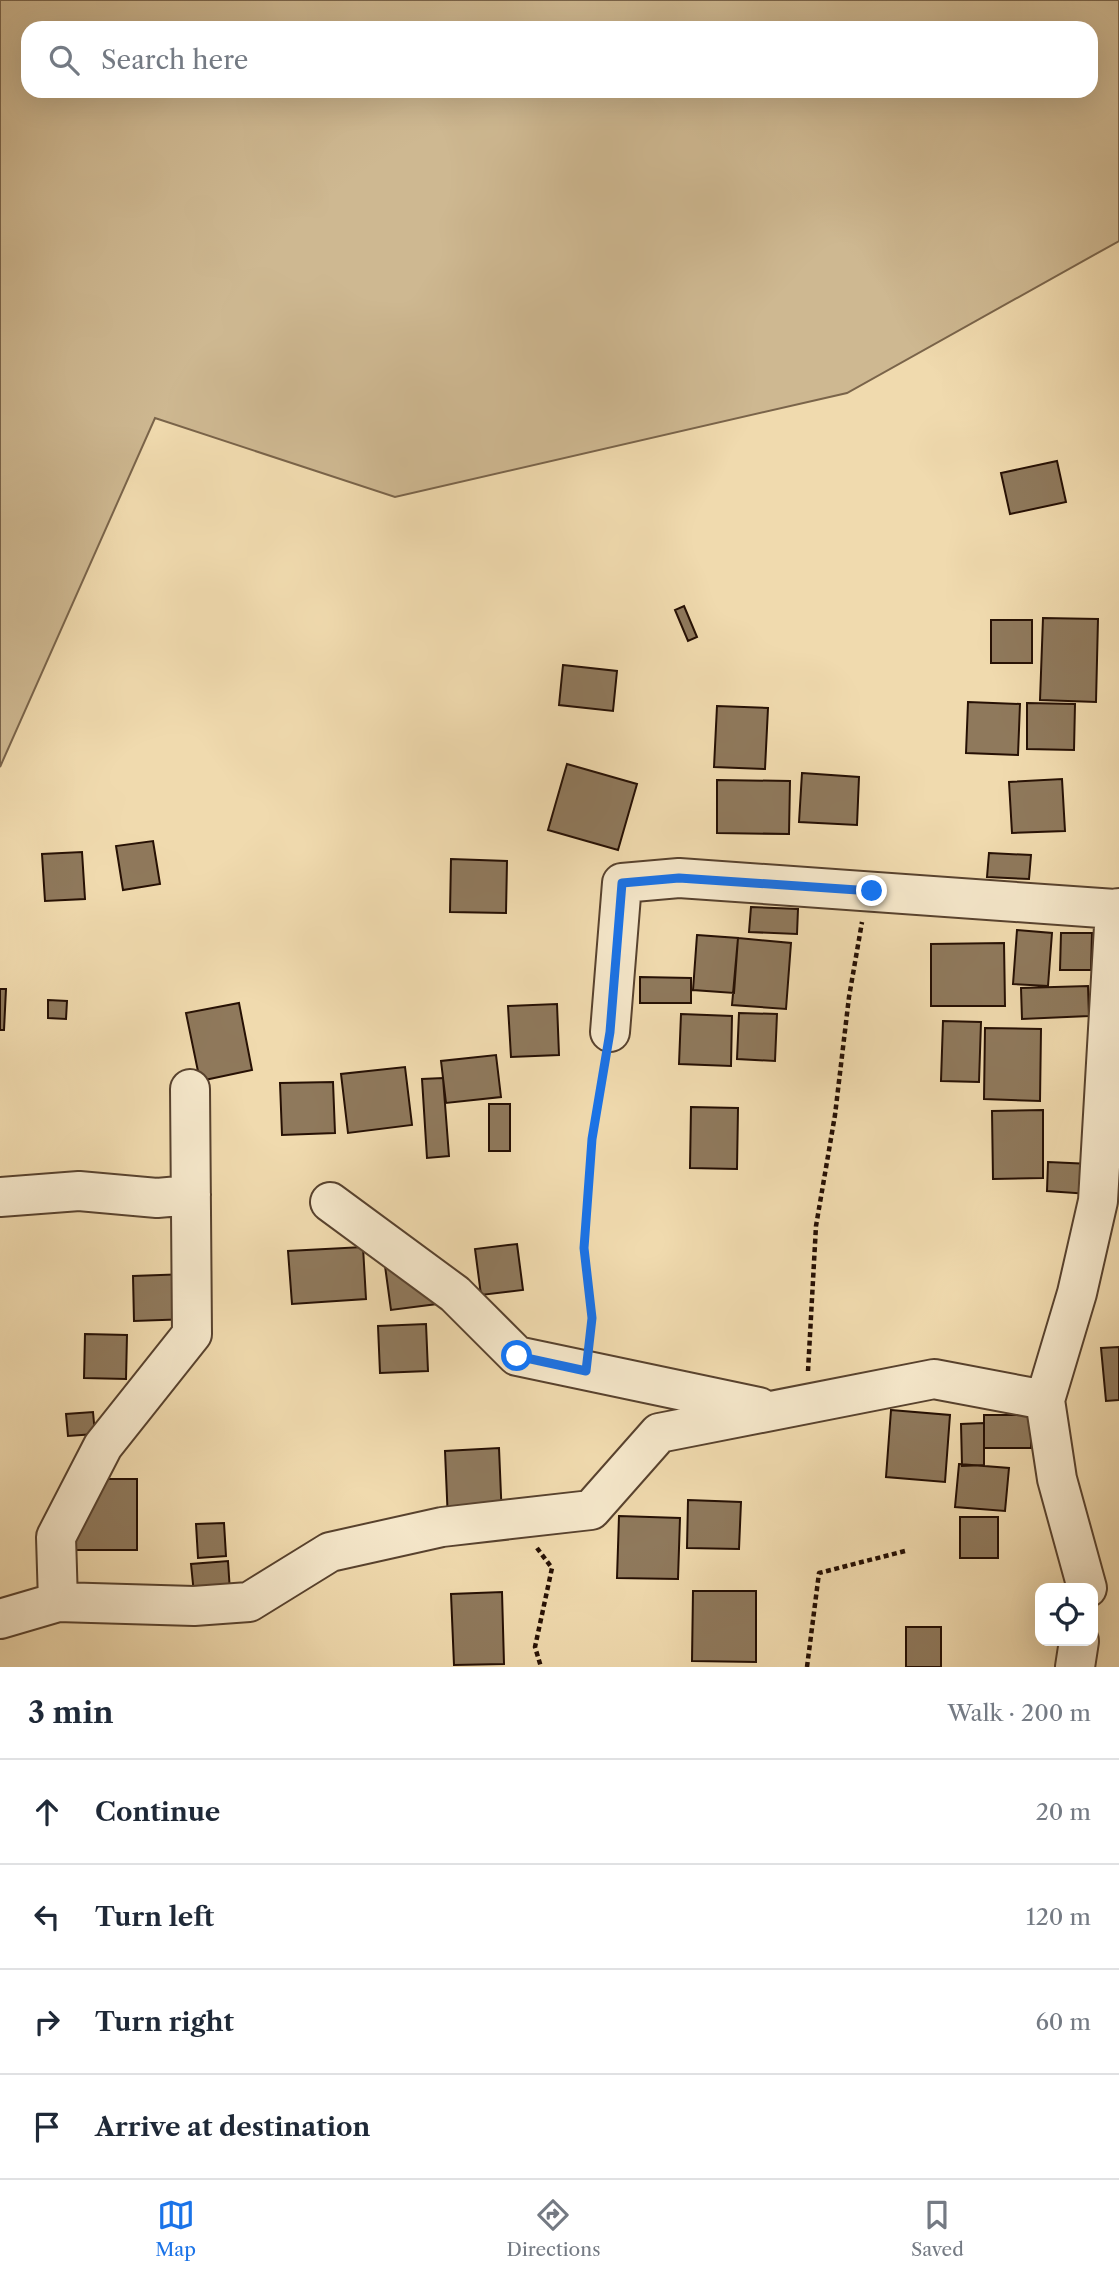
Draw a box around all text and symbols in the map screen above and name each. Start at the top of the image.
search box [21,21,1098,98]
icon: search [45,41,83,79]
text: Search here [101,44,248,76]
route end [856,875,887,906]
route start [501,1340,532,1371]
map controls [1035,1583,1098,1646]
button: locate [1035,1583,1098,1646]
text: 3 min [28,1694,114,1731]
text: Walk · 200 m [947,1699,1091,1727]
icon: ahead [28,1793,66,1831]
text: Continue [95,1796,220,1828]
text: 20 m [1036,1798,1091,1826]
icon: left [28,1898,66,1936]
text: Turn left [95,1901,214,1933]
text: 120 m [1026,1903,1091,1931]
icon: right [28,2003,66,2041]
text: Turn right [95,2006,234,2038]
text: 60 m [1035,2008,1091,2036]
icon: arrive [28,2108,66,2146]
text: Arrive at destination [95,2111,370,2143]
tab: Map [155,2196,196,2261]
tab: Directions [507,2196,600,2261]
tab: Saved [911,2196,964,2261]

